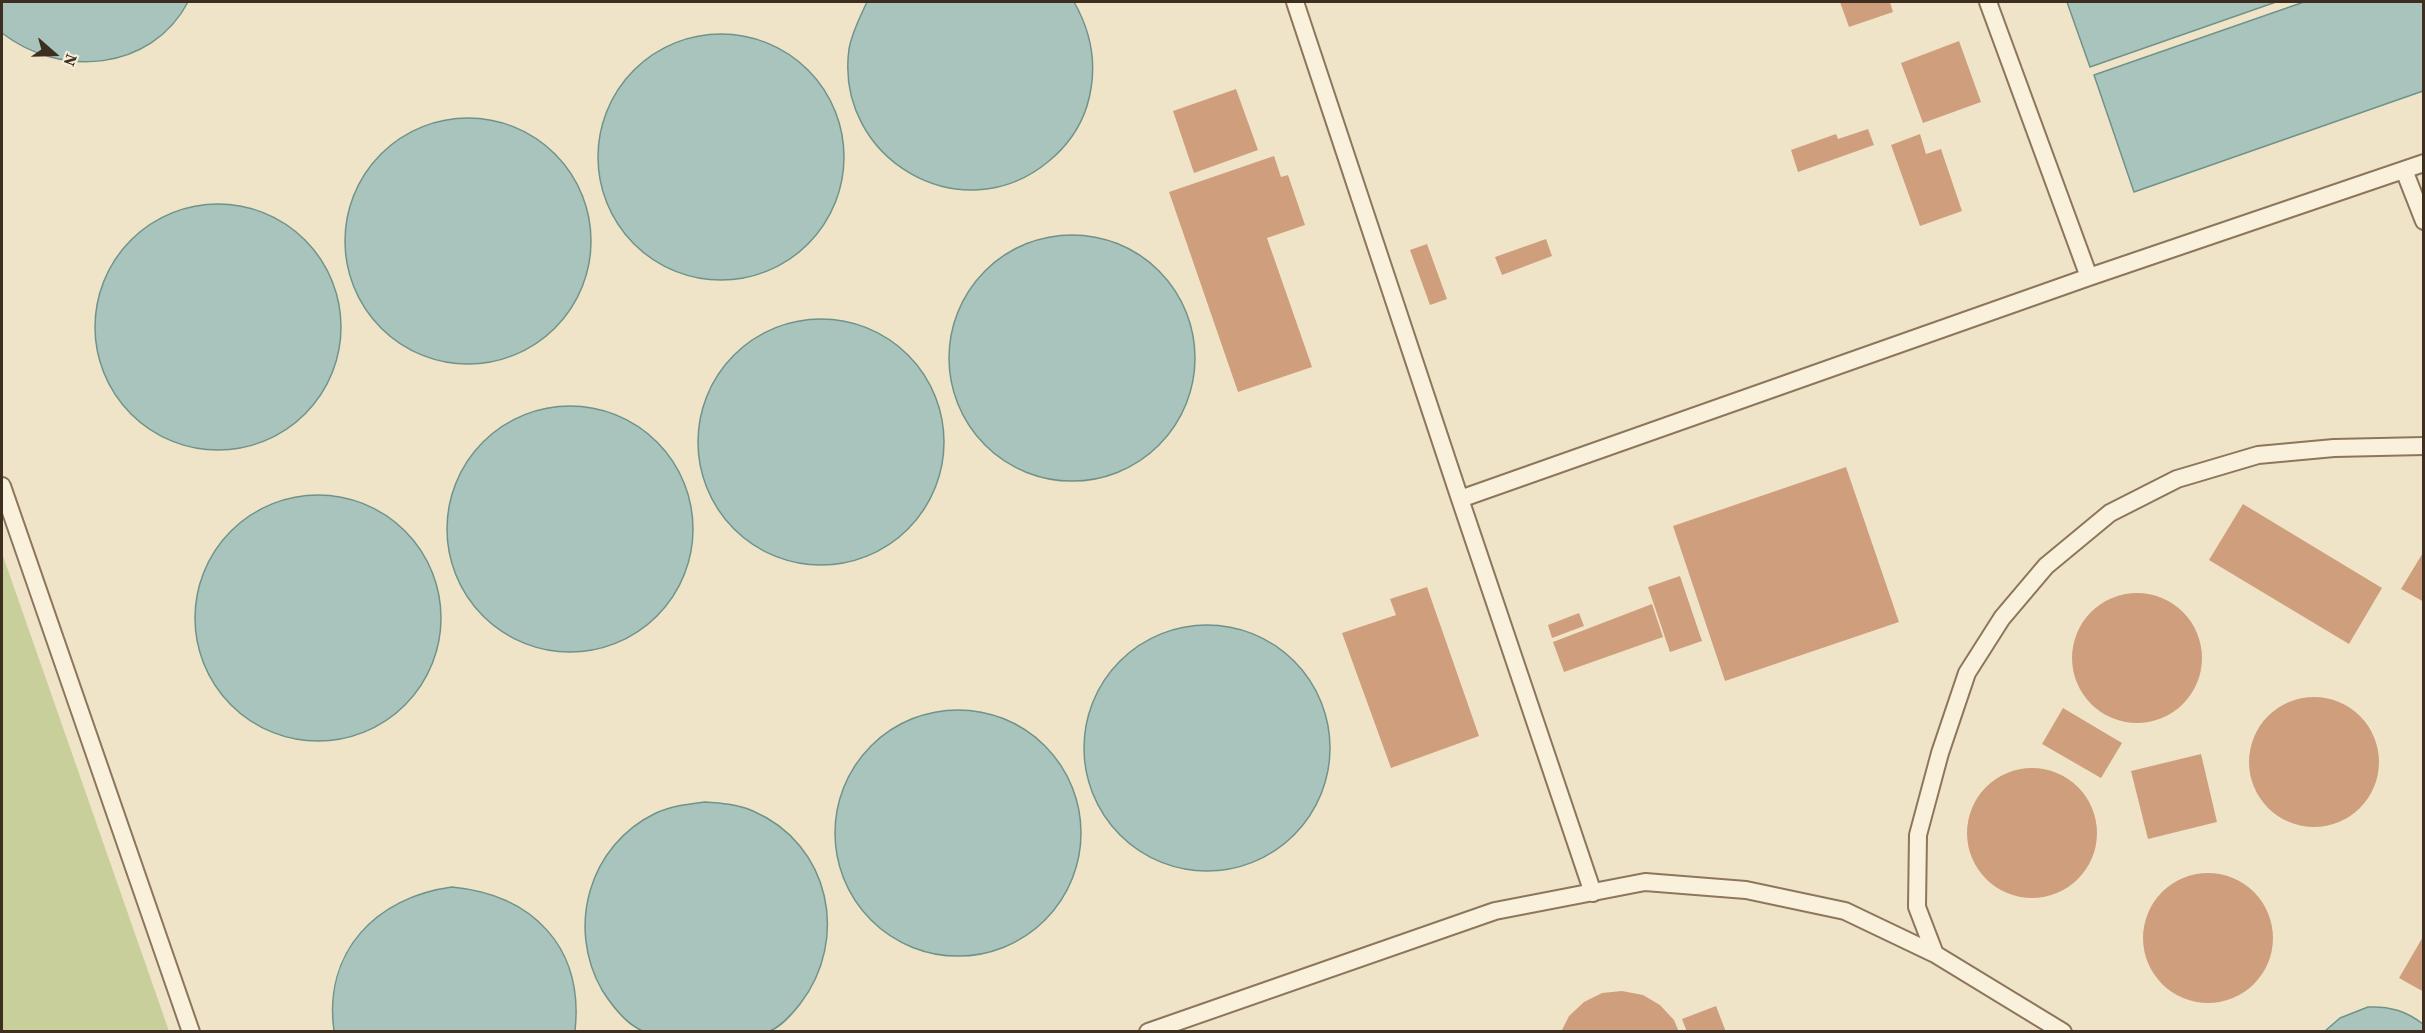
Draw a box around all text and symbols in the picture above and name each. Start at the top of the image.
north arrow [24,24,84,84]
text: N [59,51,83,69]

